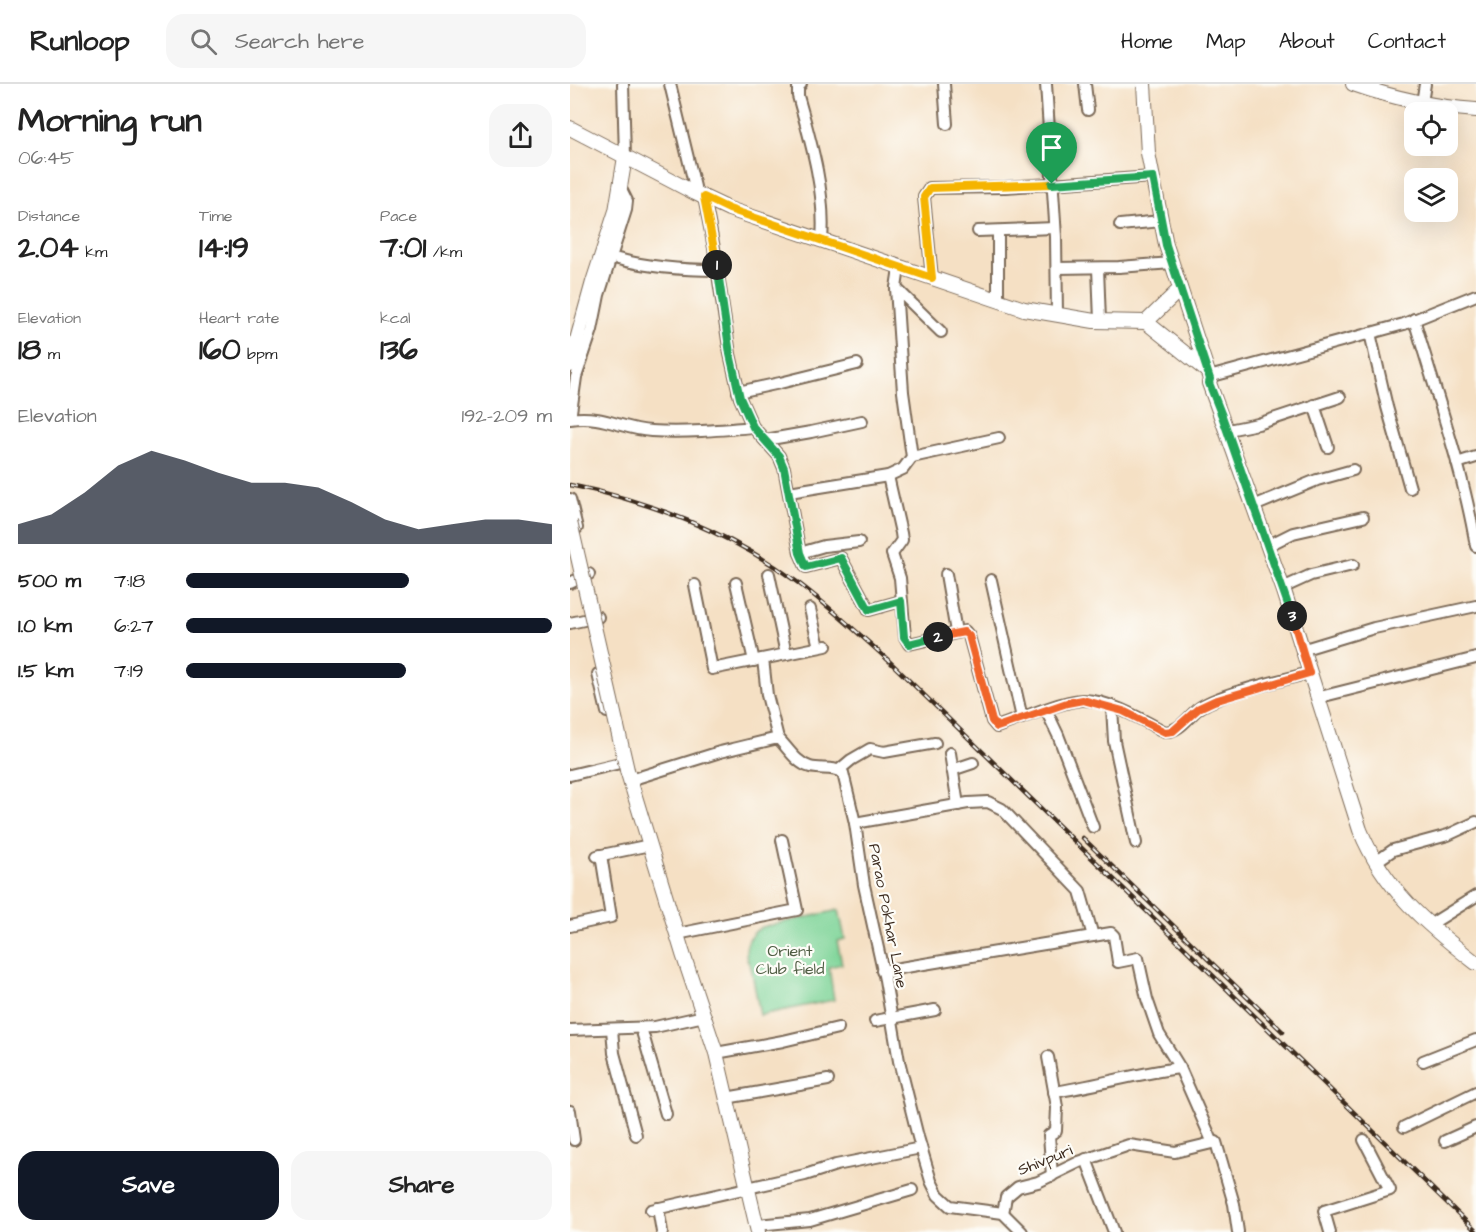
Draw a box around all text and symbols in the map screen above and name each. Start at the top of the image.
search box [166,14,586,68]
text: Runloop [30,22,130,61]
icon: search [187,25,220,58]
text: Search here [235,26,365,57]
text: Home [1121,27,1173,56]
text: Map [1206,27,1246,56]
text: About [1279,27,1335,56]
text: Contact [1368,27,1446,56]
text: Morning run [18,98,202,144]
map controls [1404,102,1458,222]
button: locate [1404,102,1458,156]
button: share [489,104,552,167]
pin [1026,122,1077,184]
icon: arrive [1035,131,1068,164]
text: 06:45 [18,144,74,172]
button: layers [1404,168,1458,222]
text: Distance [18,205,80,227]
text: Time [199,205,233,227]
text: Pace [380,205,417,227]
text: 2.04 [18,227,79,269]
text: 14:19 [199,227,249,269]
text: 7:01 [380,227,426,269]
text: km [79,241,107,263]
text: /km [426,241,462,263]
pin: 1 [702,250,732,280]
text: 1 [716,254,718,276]
text: Elevation [18,307,81,329]
text: Heart rate [199,307,279,329]
text: kcal [380,307,411,329]
text: 18 [18,329,41,371]
text: 160 [199,329,241,371]
text: 136 [380,329,418,371]
text: m [41,343,60,365]
text: bpm [241,343,277,365]
text: Elevation [18,402,97,430]
text: 192–209 m [461,402,552,430]
text: 500 m [18,567,81,595]
text: 7:18 [114,567,145,595]
pin: 3 [1277,601,1307,631]
text: 3 [1288,605,1296,627]
text: 1.0 km [18,612,72,640]
text: 6:27 [114,612,154,640]
pin: 2 [923,622,953,652]
text: 2 [933,626,943,648]
text: 1.5 km [18,657,73,685]
text: 7:19 [114,657,144,685]
street label: Parao Pokhar Lane [863,842,913,991]
park label: Orient Club field [756,940,824,980]
street label: Shivpuri [1014,1139,1076,1181]
button: Save [18,1151,279,1220]
button: Share [291,1151,552,1220]

